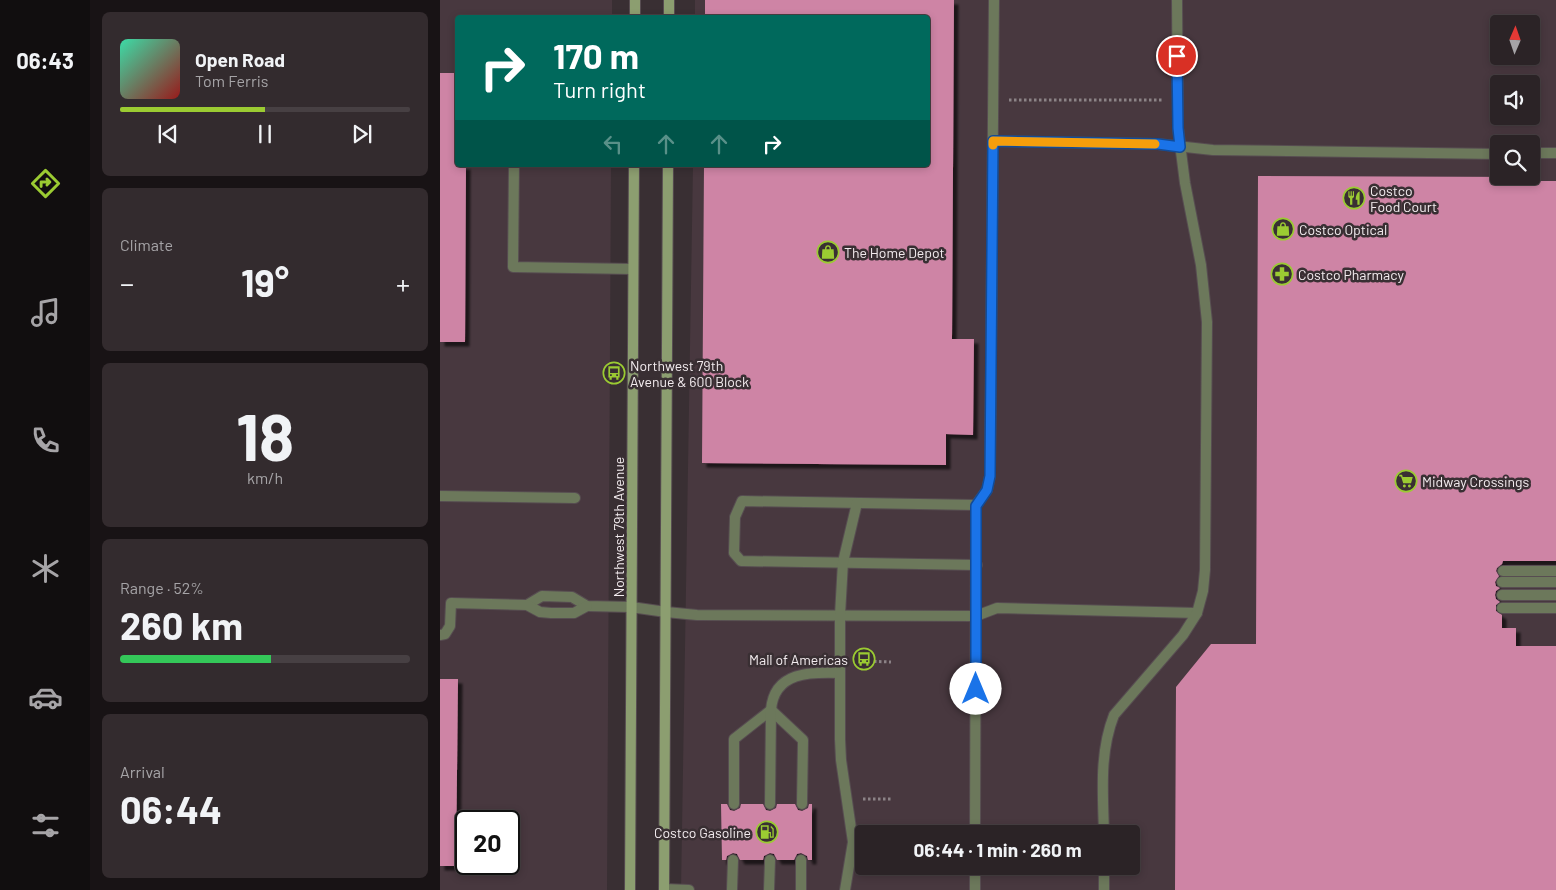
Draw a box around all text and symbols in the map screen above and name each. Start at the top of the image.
north arrow [1490,15,1540,65]
map controls [1490,15,1540,185]
text: 170 m [553,34,639,76]
icon: right [470,35,535,100]
pin [1156,35,1198,77]
icon: arrive [1163,42,1191,70]
text: 06:43 [16,47,74,73]
text: Open Road [195,48,285,71]
text: Tom Ferris [195,71,269,90]
button: sound [1490,75,1540,125]
text: Turn right [553,76,646,102]
icon: previous [154,120,182,148]
icon: pause [251,120,279,148]
icon: next [348,120,376,148]
icon: left [599,130,627,158]
icon: ahead [652,130,680,158]
icon: ahead [705,130,733,158]
icon: right [758,130,786,158]
button: search [1490,135,1540,185]
icon: directions [28,166,63,201]
place label: Costco Food Court [1370,182,1437,215]
restaurant icon: Costco Food Court [1342,186,1366,210]
shop icon: Costco Optical [1271,217,1295,241]
place label: Costco Optical [1299,221,1387,238]
text: Climate [120,235,173,254]
shop icon: The Home Depot [816,240,840,264]
place label: The Home Depot [844,244,945,261]
text: 19° [241,259,289,305]
pharmacy icon: Costco Pharmacy [1270,262,1294,286]
text: − [120,266,134,300]
text: + [396,266,410,300]
place label: Costco Pharmacy [1298,266,1404,283]
icon: music [28,295,63,330]
place label: Northwest 79th Avenue & 600 Block [630,357,749,390]
bus stop icon: Northwest 79th Avenue & 600 Block [602,361,626,385]
text: 18 [236,396,294,474]
icon: phone [28,423,63,458]
street label: Northwest 79th Avenue [610,457,627,597]
text: km/h [247,468,283,487]
supermarket icon: Midway Crossings [1394,469,1418,493]
place label: Midway Crossings [1422,473,1529,490]
icon: climate [28,551,63,586]
text: Range · 52% [120,578,204,597]
text: 260 km [120,602,243,648]
bus stop icon: Mall of Americas [852,647,876,671]
place label: Mall of Americas [749,651,848,668]
position arrow [949,662,1001,714]
icon: car [28,680,63,715]
text: Arrival [120,762,165,781]
text: 06:44 [120,786,222,832]
icon: filters [28,808,63,843]
speed limit sign: 20 [455,810,520,875]
fuel station icon: Costco Gasoline [755,820,779,844]
place label: Costco Gasoline [654,824,751,841]
text: 06:44 · 1 min · 260 m [913,838,1082,861]

